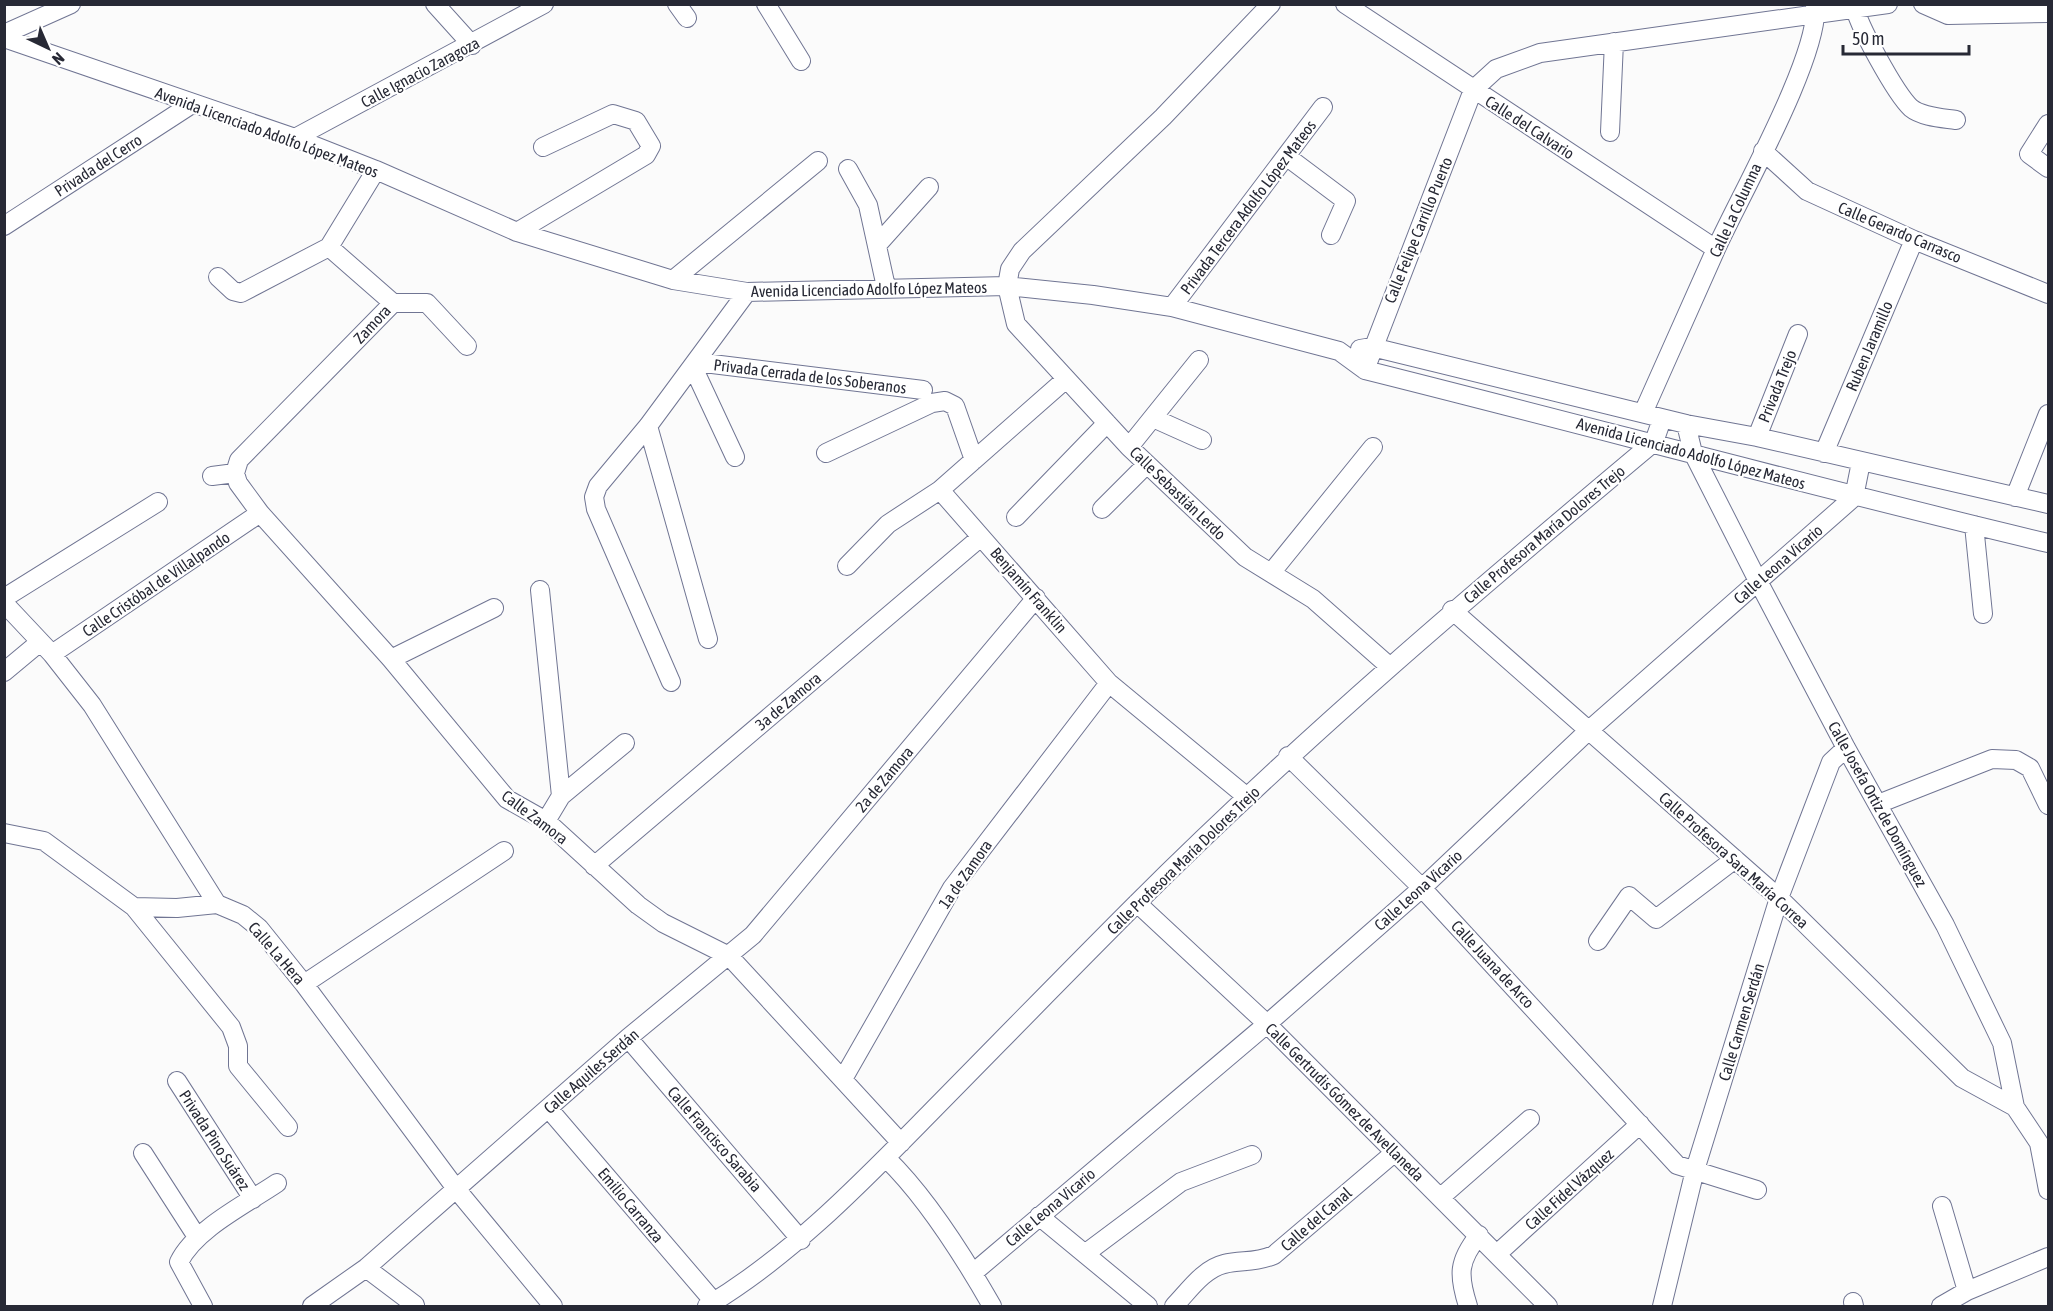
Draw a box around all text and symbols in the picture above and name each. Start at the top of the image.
north arrow [18,18,78,78]
scale bar [1843,18,1969,56]
text: 50 m [1852,28,1884,49]
street label: Calle Ignacio Zaragoza [358,33,483,112]
text: N [49,49,68,69]
street label: Avenida Licenciado Adolfo López Mateos [153,83,381,182]
street label: Calle del Calvario [1482,92,1578,162]
street label: Privada Tercera Adolfo López Mateos [1177,116,1320,298]
street label: Privada del Cerro [51,130,145,200]
street label: Calle Felipe Carrillo Puerto [1380,154,1456,306]
street label: Calle La Columna [1705,160,1765,260]
street label: Calle Gerardo Carrasco [1836,198,1964,266]
street label: Avenida Licenciado Adolfo López Mateos [751,278,988,301]
street label: Ruben Jaramillo [1842,298,1896,394]
street label: Zamora [350,301,394,347]
street label: Privada Trejo [1754,347,1801,425]
street label: Privada Cerrada de los Soberanos [713,355,908,397]
street label: Avenida Licenciado Adolfo López Mateos [1574,414,1808,493]
street label: Calle Sebastián Lerdo [1126,443,1230,543]
street label: Calle Profesora María Dolores Trejo [1460,461,1629,607]
street label: Calle Leona Vicario [1730,521,1826,607]
street label: Calle Cristóbal de Villalpando [79,528,234,641]
street label: Benjamín Franklin [986,544,1071,637]
street label: 3a de Zamora [752,668,824,734]
street label: Calle Josefa Ortiz de Domínguez [1824,718,1931,891]
street label: 2a de Zamora [851,743,917,815]
street label: Calle Profesora María Dolores Trejo [1103,782,1264,938]
street label: Calle Zamora [498,786,572,848]
street label: Calle Profesora Sara María Correa [1656,788,1812,932]
street label: 1a de Zamora [935,836,995,912]
street label: Calle Leona Vicario [1371,846,1465,934]
street label: Calle Juana de Arco [1448,916,1538,1012]
street label: Calle La Hera [245,918,309,988]
street label: Calle Carmen Serdán [1715,961,1767,1083]
street label: Calle Gertrudis Gómez de Avellaneda [1262,1019,1428,1185]
street label: Calle Aquiles Serdán [540,1025,643,1118]
street label: Calle Francisco Sarabia [664,1083,766,1195]
street label: Privada Pino Suárez [176,1087,254,1194]
street label: Calle Fidel Vázquez [1521,1144,1618,1234]
street label: Emilio Carranza [595,1164,667,1246]
street label: Calle Leona Vicario [1002,1164,1098,1250]
street label: Calle del Canal [1277,1183,1356,1255]

